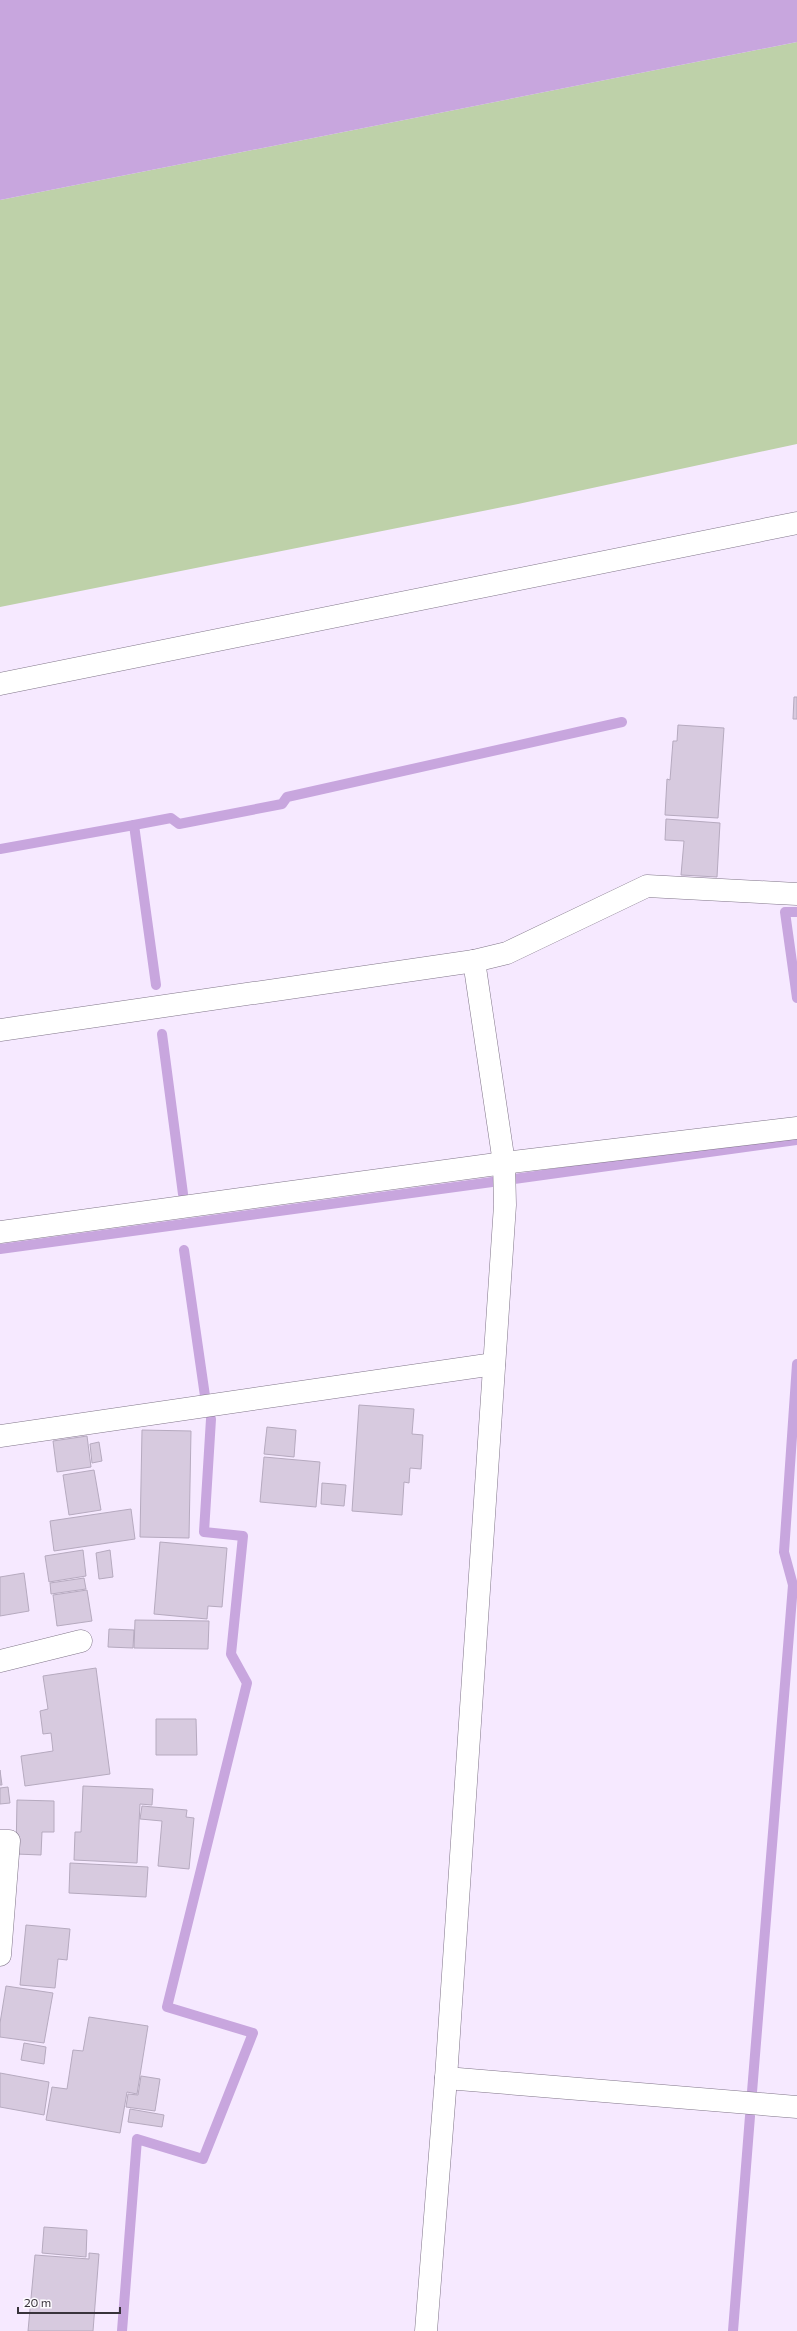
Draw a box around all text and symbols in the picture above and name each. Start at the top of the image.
scale bar [18,2289,120,2315]
text: 20 m [24,2295,51,2309]

